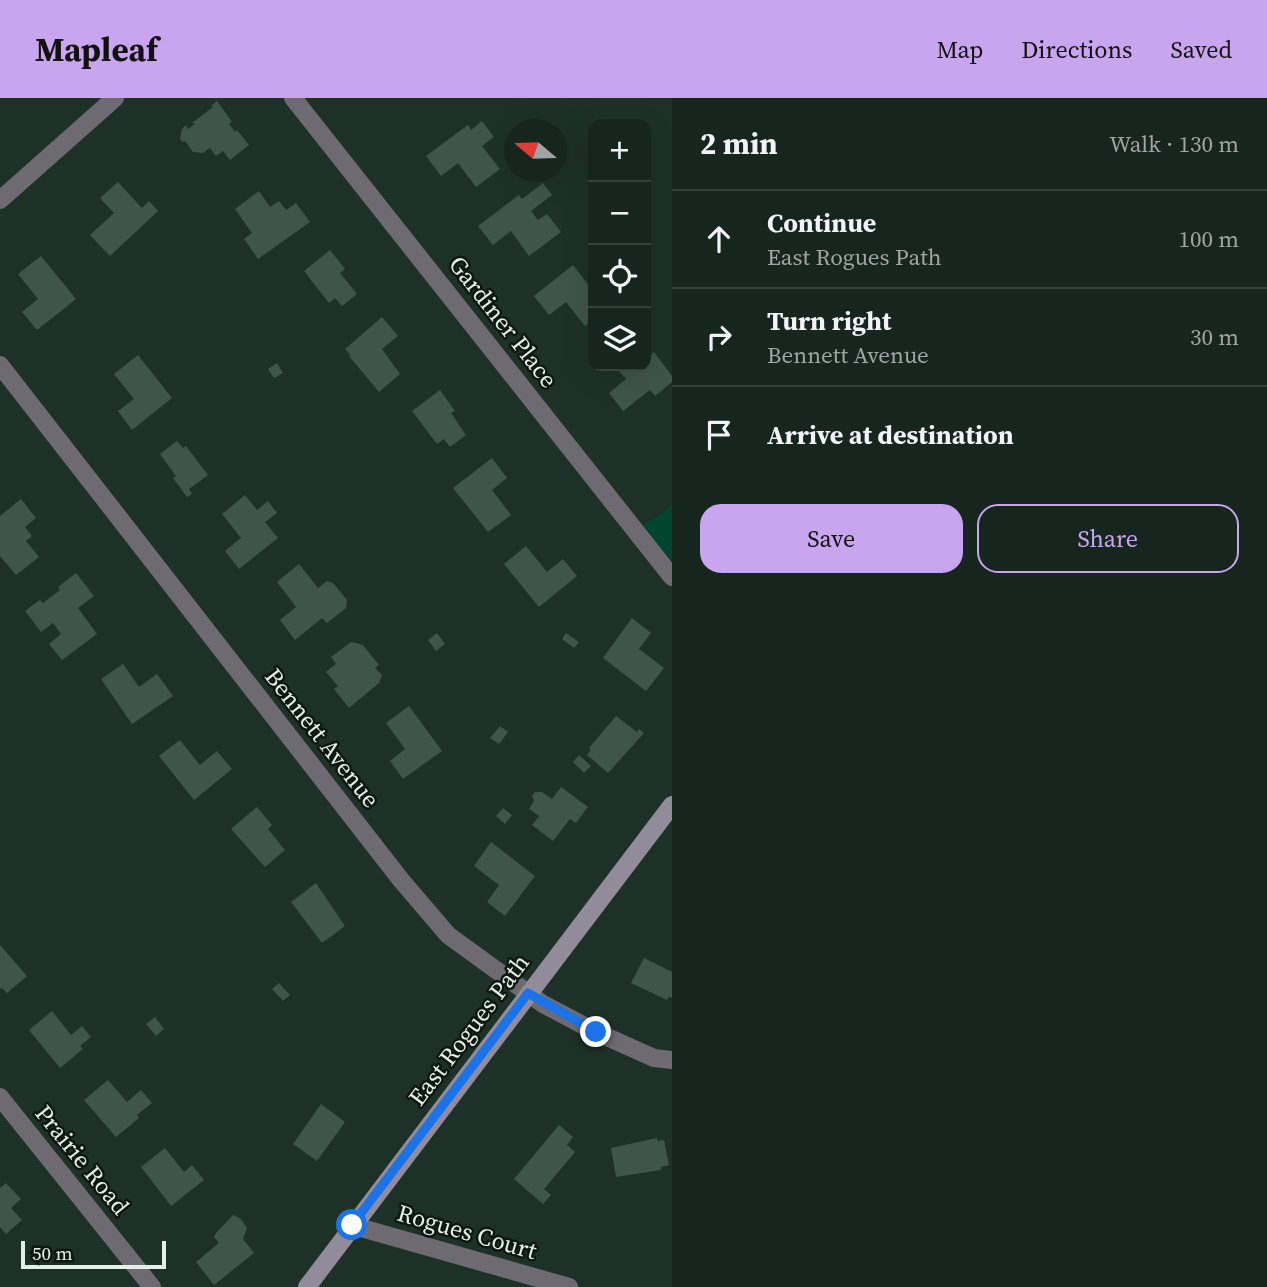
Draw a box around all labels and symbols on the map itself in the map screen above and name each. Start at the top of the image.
north arrow [504,119,567,182]
street label: Gardiner Place [441,249,565,394]
street label: Bennett Avenue [257,661,387,814]
street label: East Rogues Path [401,947,537,1112]
route end [580,1016,611,1047]
street label: Prairie Road [28,1098,137,1222]
street label: Rogues Court [394,1196,541,1267]
route start [336,1209,367,1240]
scale bar [21,1238,166,1270]

